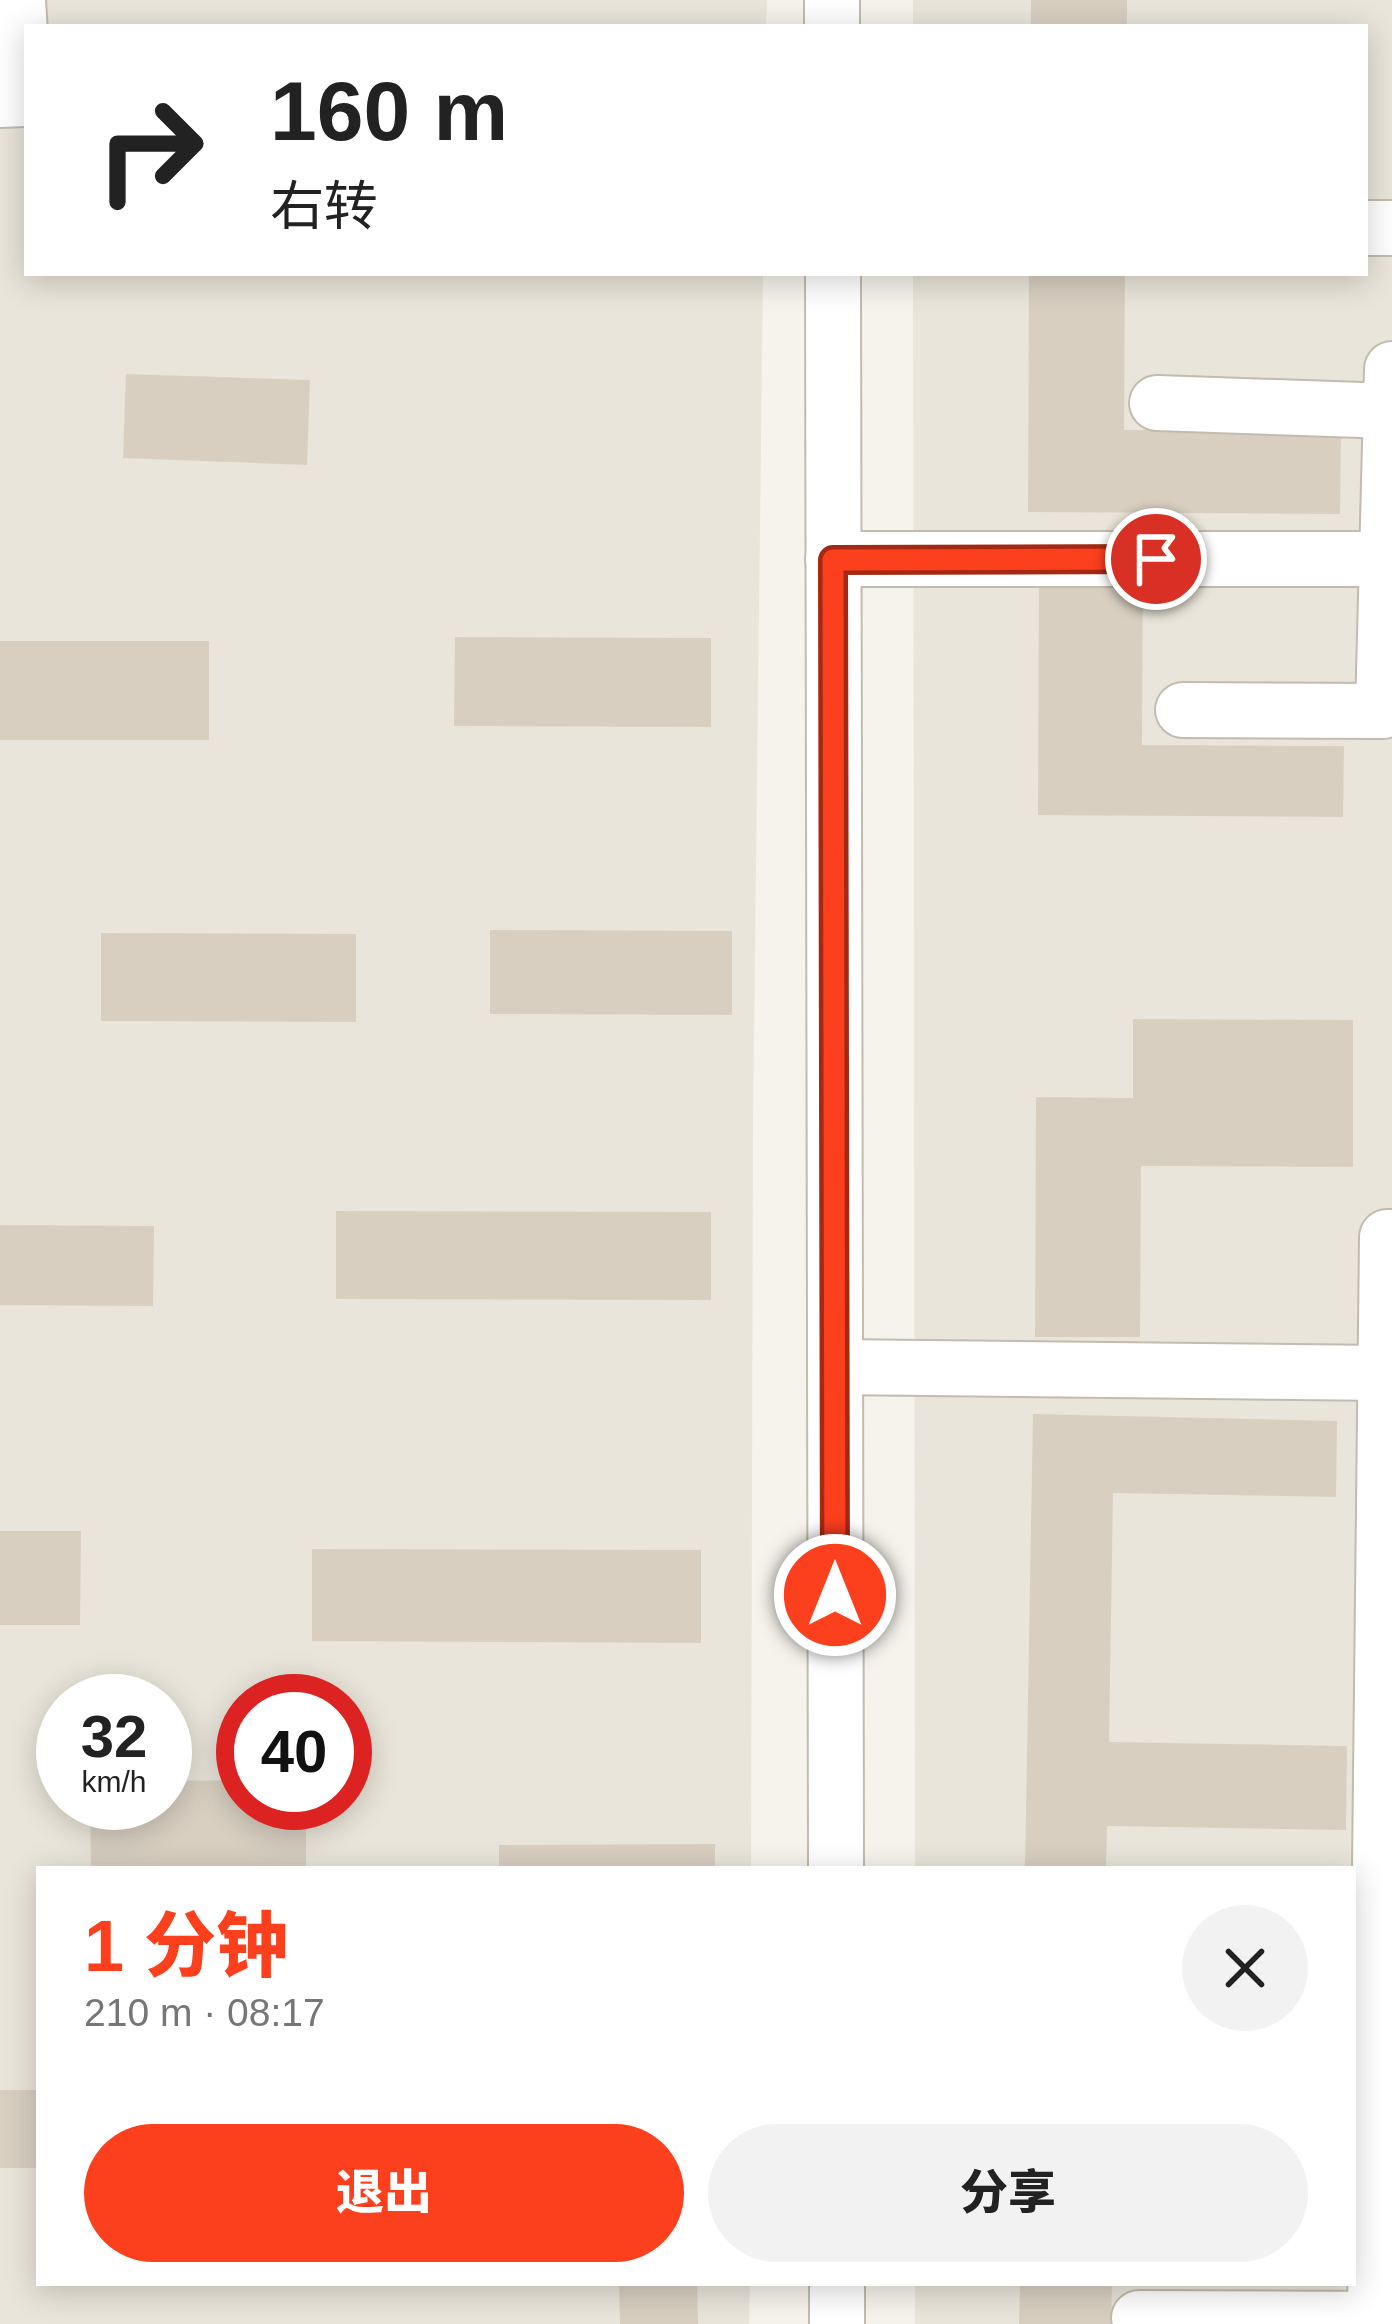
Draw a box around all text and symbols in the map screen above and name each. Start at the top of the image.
text: 160 m [270,64,508,158]
icon: right [72,72,228,228]
text: 右转 [270,176,378,236]
pin [1105,508,1207,610]
icon: arrive [1123,526,1189,592]
position arrow [772,1532,898,1658]
speed limit sign: 40 [216,1674,372,1830]
text: 32 [81,1703,147,1770]
text: km/h [81,1765,147,1798]
button: close [1182,1905,1308,2031]
text: 1 分钟 [84,1906,288,1986]
text: 210 m · 08:17 [84,1991,325,2034]
button: 退出 [84,2124,684,2262]
button: 分享 [708,2124,1308,2262]

